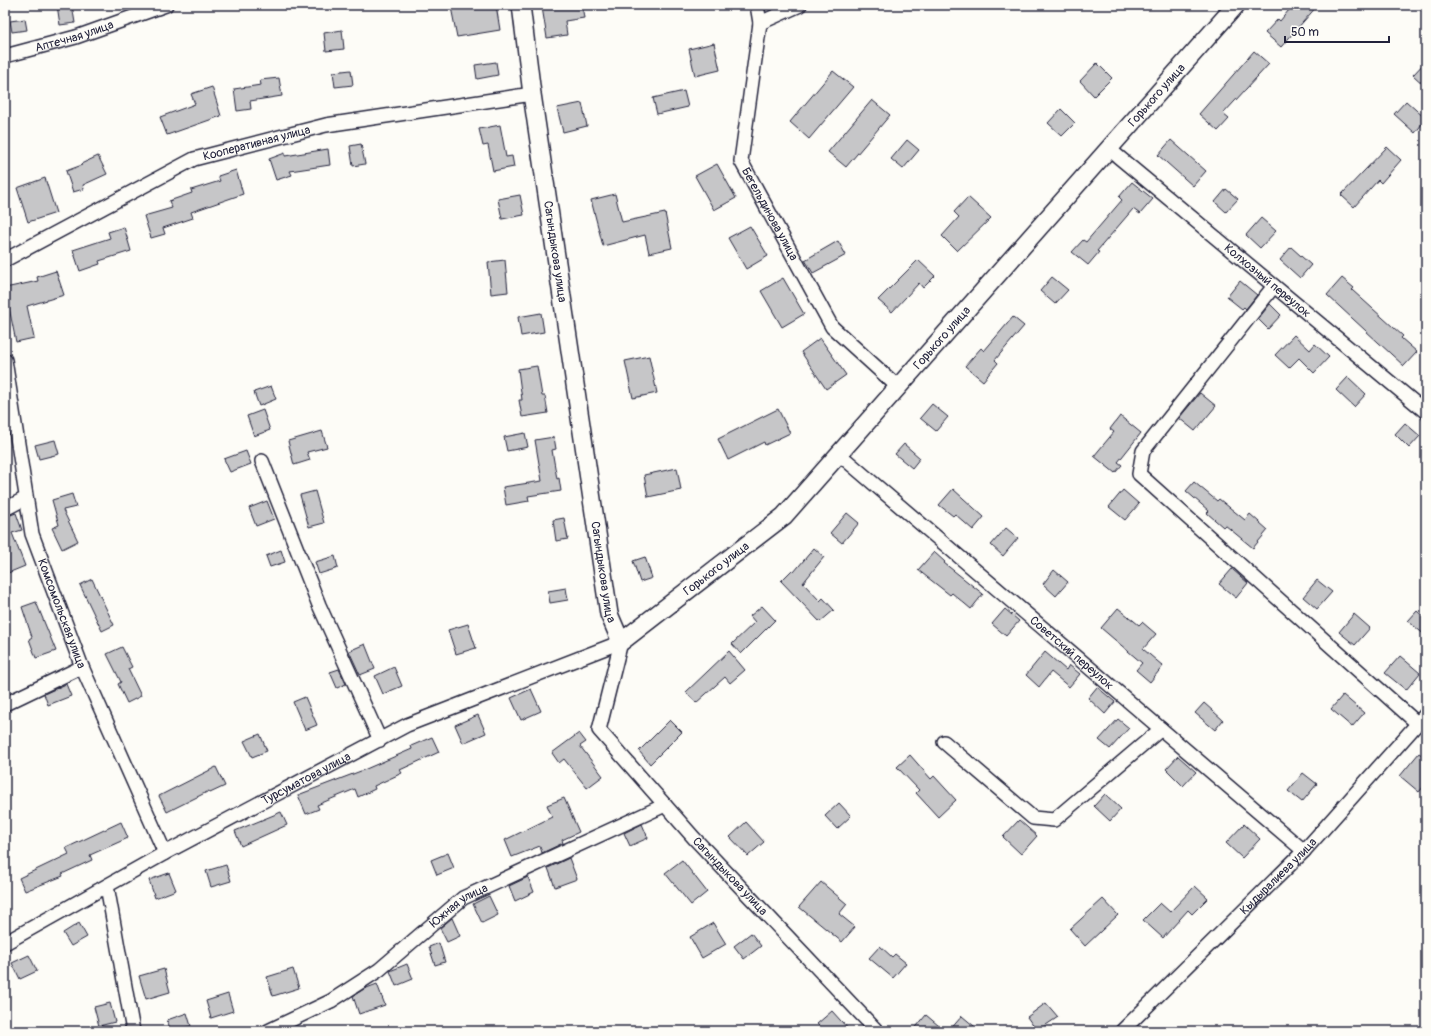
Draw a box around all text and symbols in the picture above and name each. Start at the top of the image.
street label: Аптечная улица [33,17,116,55]
scale bar [1285,18,1389,44]
text: 50 m [1291,25,1319,40]
street label: Горького улица [1125,60,1189,130]
street label: Кооперативная улица [201,122,312,164]
street label: Бегельдинова улица [738,165,802,264]
street label: Сагындыкова улица [540,200,570,304]
street label: Колхозный переулок [1221,240,1314,321]
street label: Горького улица [910,303,974,372]
street label: Сагындыкова улица [588,520,620,625]
street label: Горького улица [680,538,752,599]
street label: Комсомольская улица [34,556,89,671]
street label: Советский переулок [1027,613,1117,693]
street label: Турсуматова улица [259,749,353,808]
street label: Сагындыкова улица [689,834,771,919]
street label: Кыдыралиева улица [1237,834,1320,918]
street label: Южная улица [427,880,490,931]

